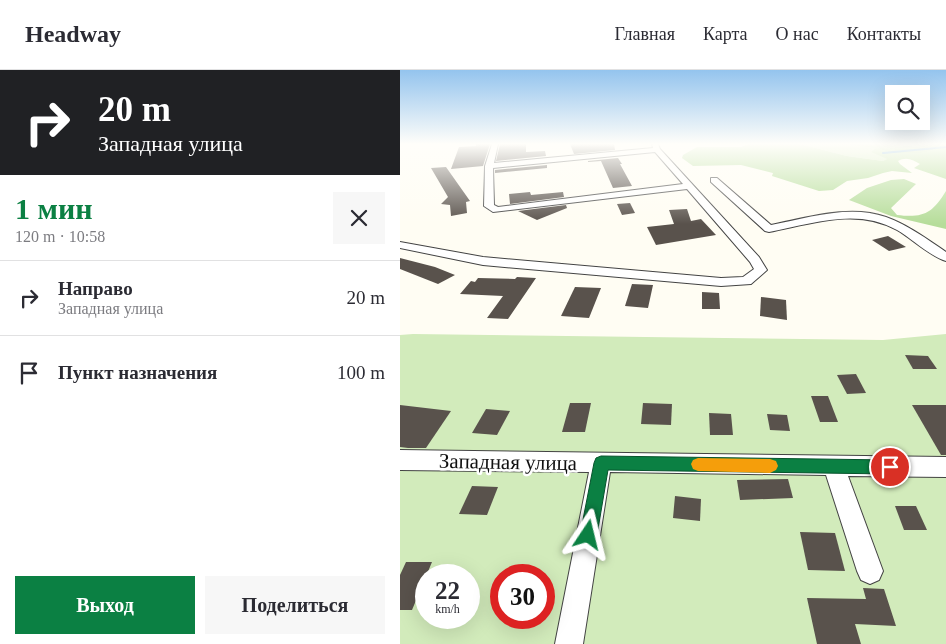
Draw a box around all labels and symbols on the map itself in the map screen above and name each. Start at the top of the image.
pin [869,446,911,488]
street label: Западная улица [439,449,578,475]
position arrow [561,508,613,560]
speed limit sign: 30 [490,564,555,629]

